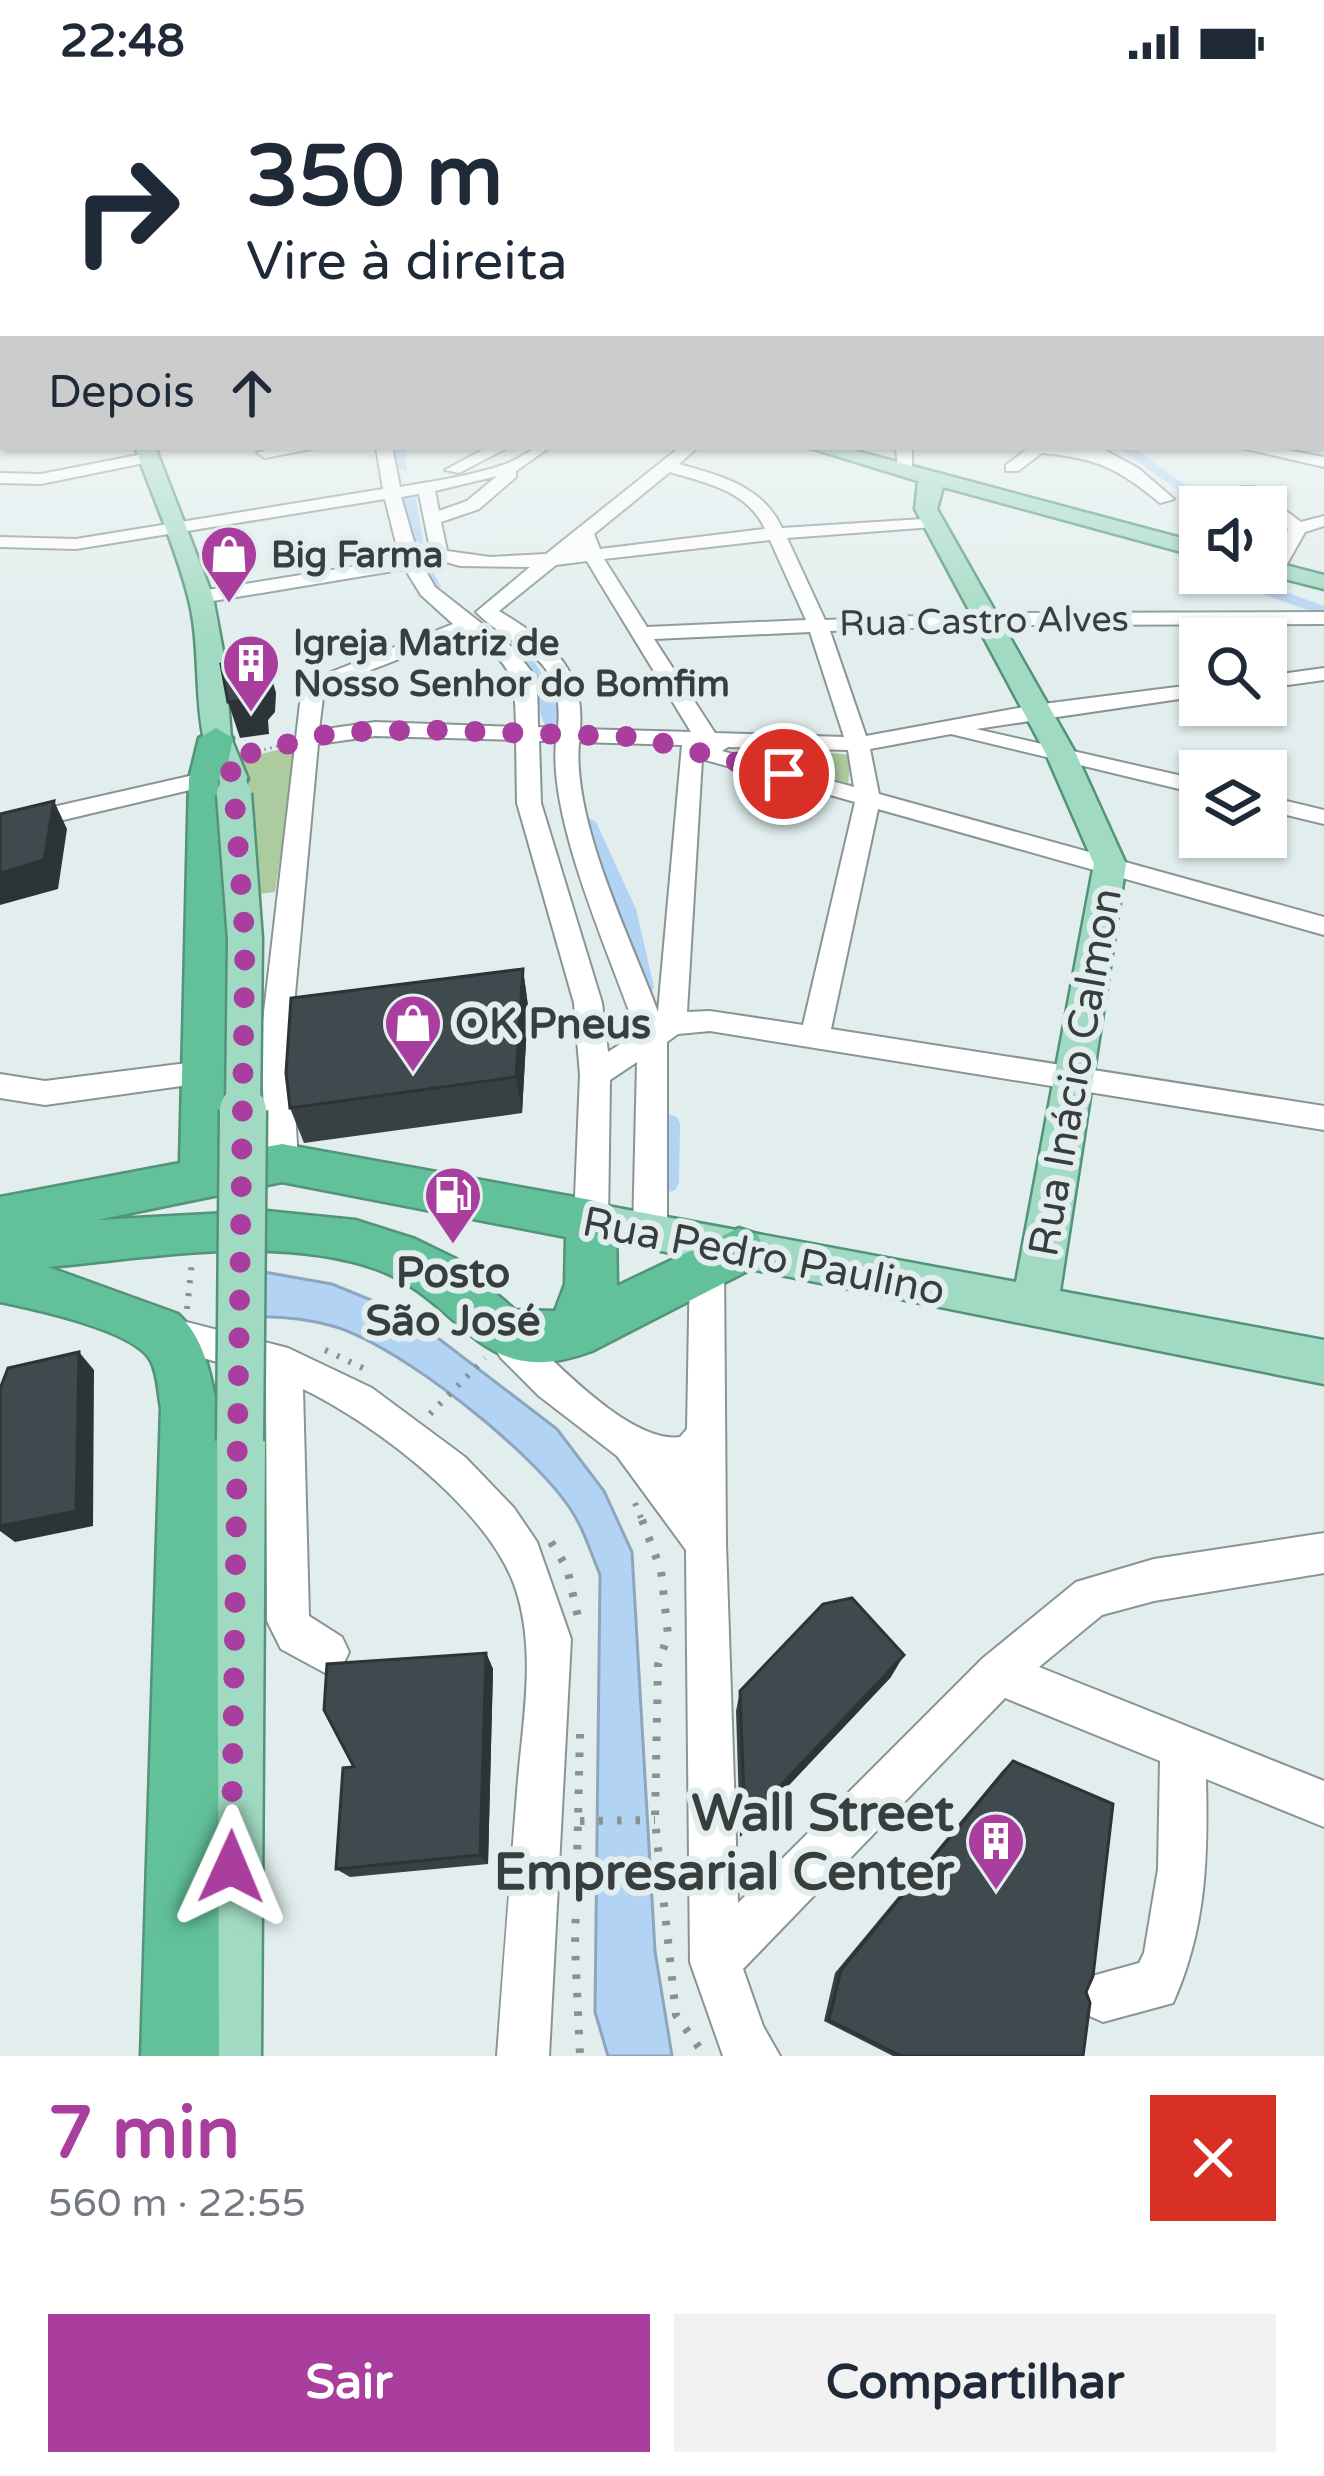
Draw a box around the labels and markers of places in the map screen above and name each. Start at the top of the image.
shop icon: Big Farma [198,523,260,605]
place label: Big Farma [271,534,443,577]
place label: Igreja Matriz de Nosso Senhor do Bomfim [293,622,730,706]
building icon: Igreja Matriz de Nosso Senhor do Bomfim [220,632,282,714]
pin [733,723,835,825]
shop icon: OK Pneus [382,992,444,1074]
place label: OK Pneus [455,999,651,1050]
fuel station icon: Posto São José [422,1164,484,1246]
place label: Posto São José [366,1248,540,1347]
place label: Wall Street Empresarial Center [494,1783,955,1904]
building icon: Wall Street Empresarial Center [965,1810,1027,1892]

